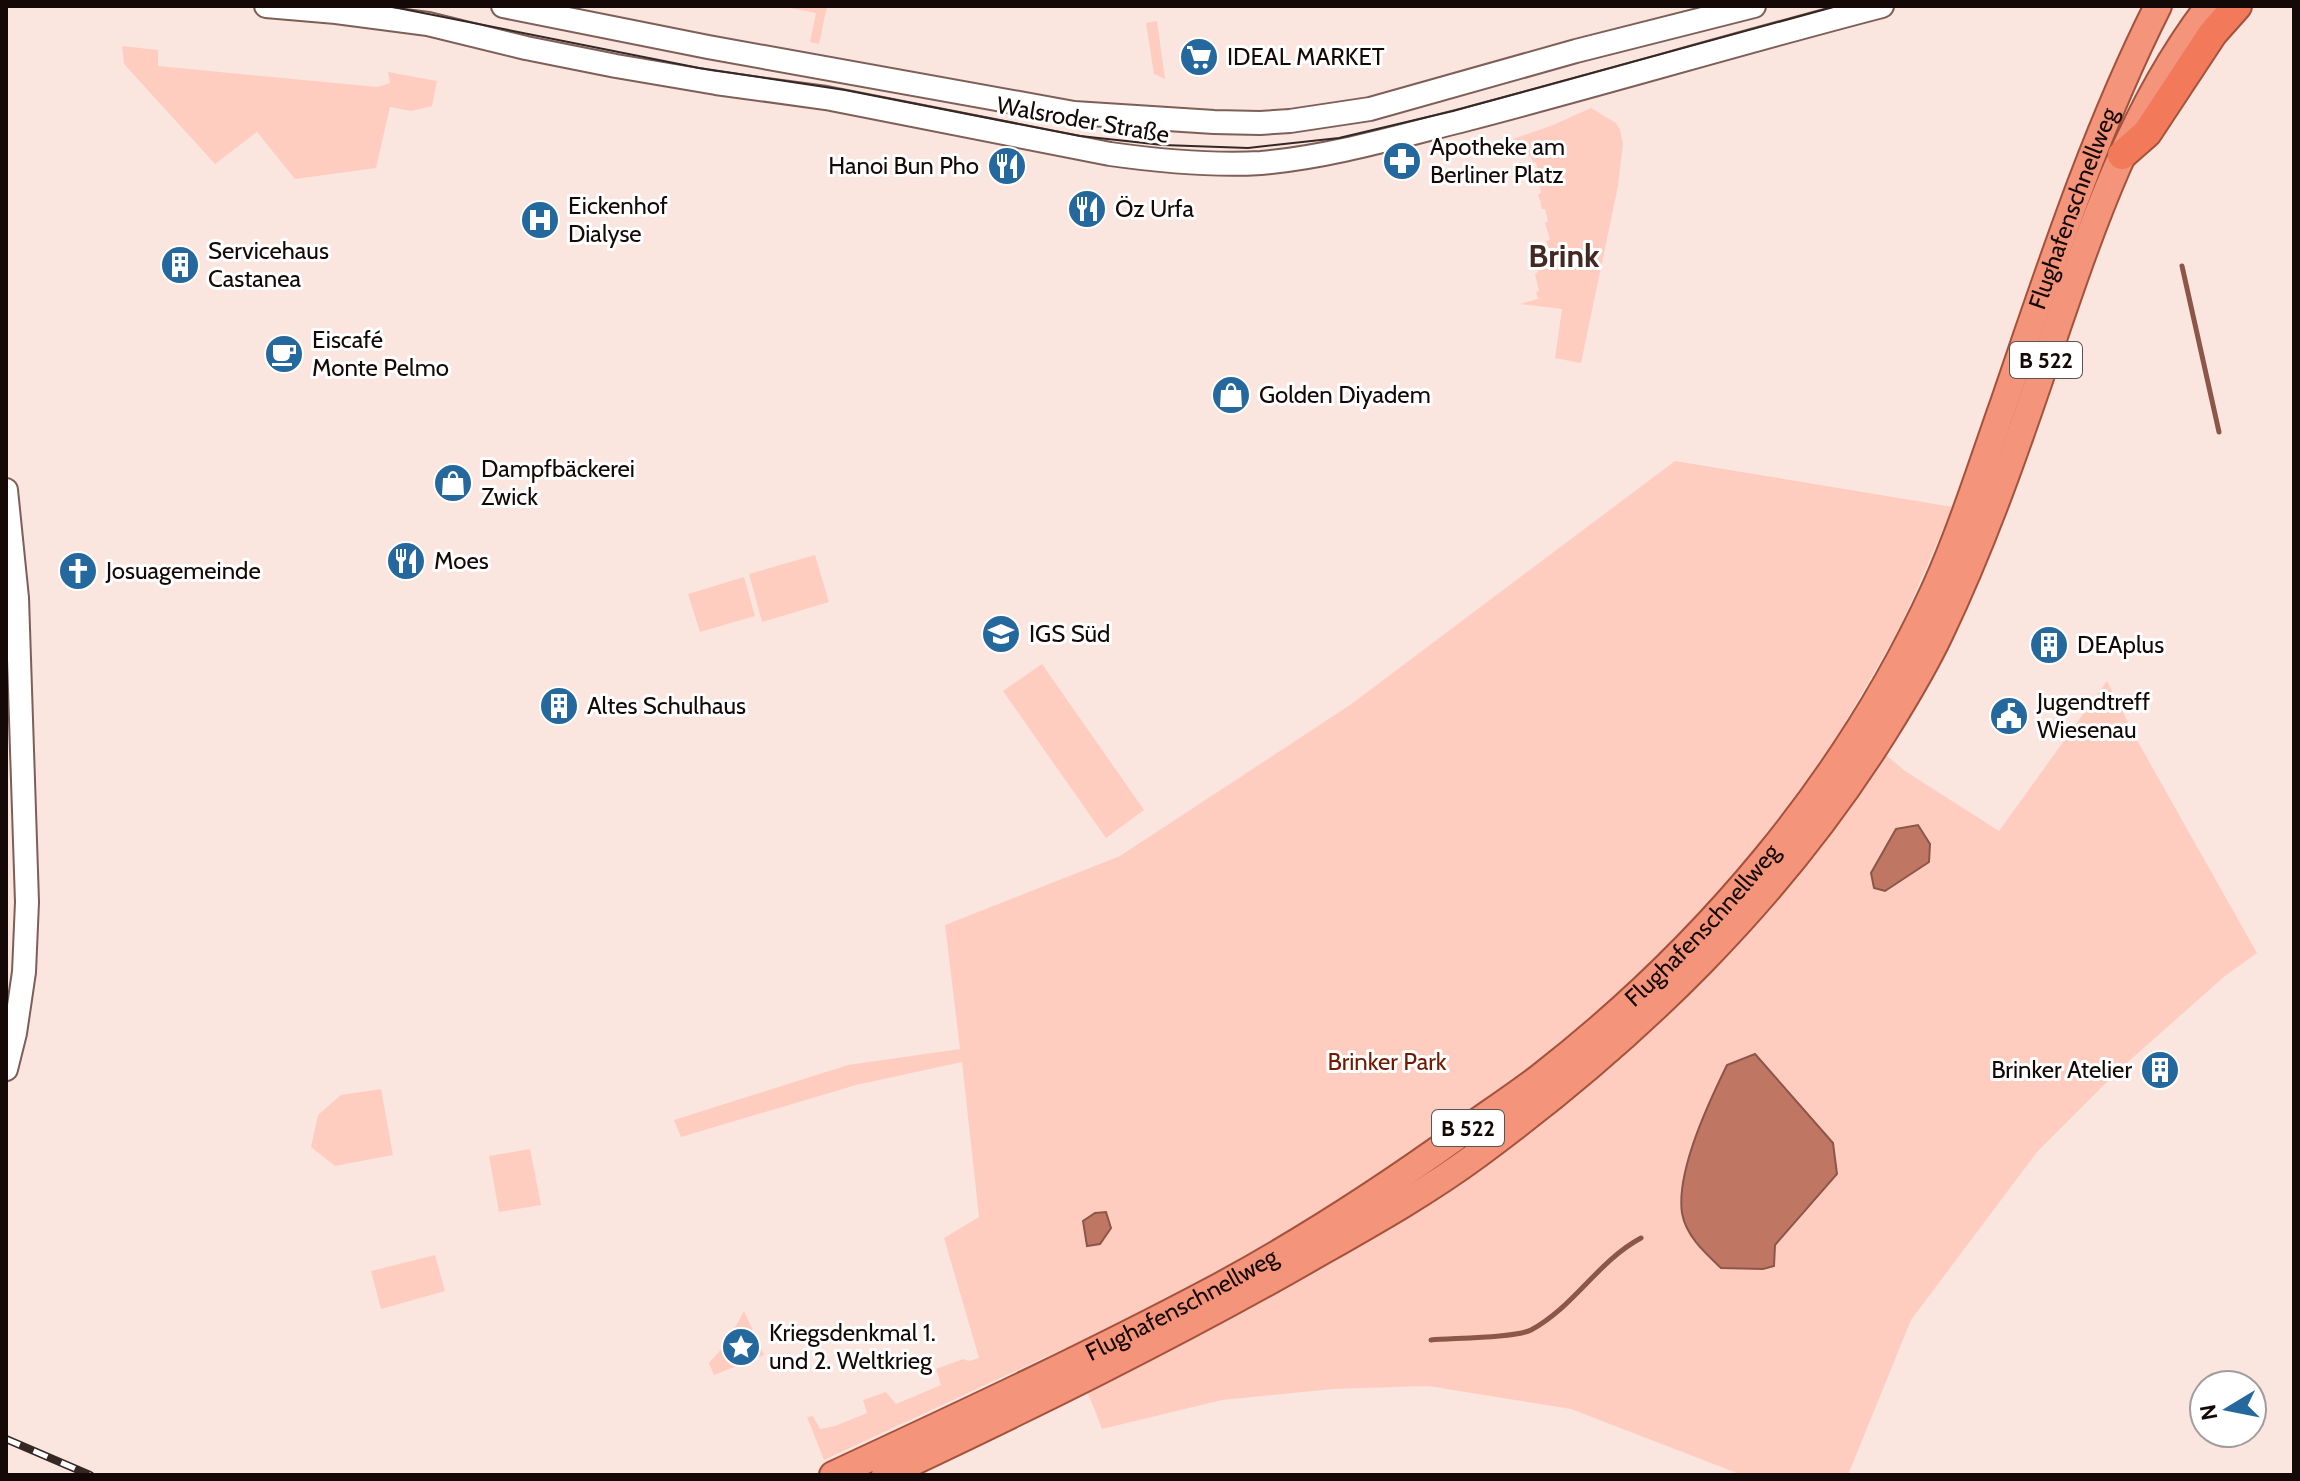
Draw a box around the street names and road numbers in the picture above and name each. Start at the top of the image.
street label: Walsroder Straße [995,90,1172,149]
street label: Flughafenschnellweg [2022,102,2124,313]
road number: B 522 [2010,342,2082,378]
street label: Flughafenschnellweg [1619,837,1786,1012]
road number: B 522 [1432,1110,1504,1146]
street label: Flughafenschnellweg [1081,1241,1284,1367]

